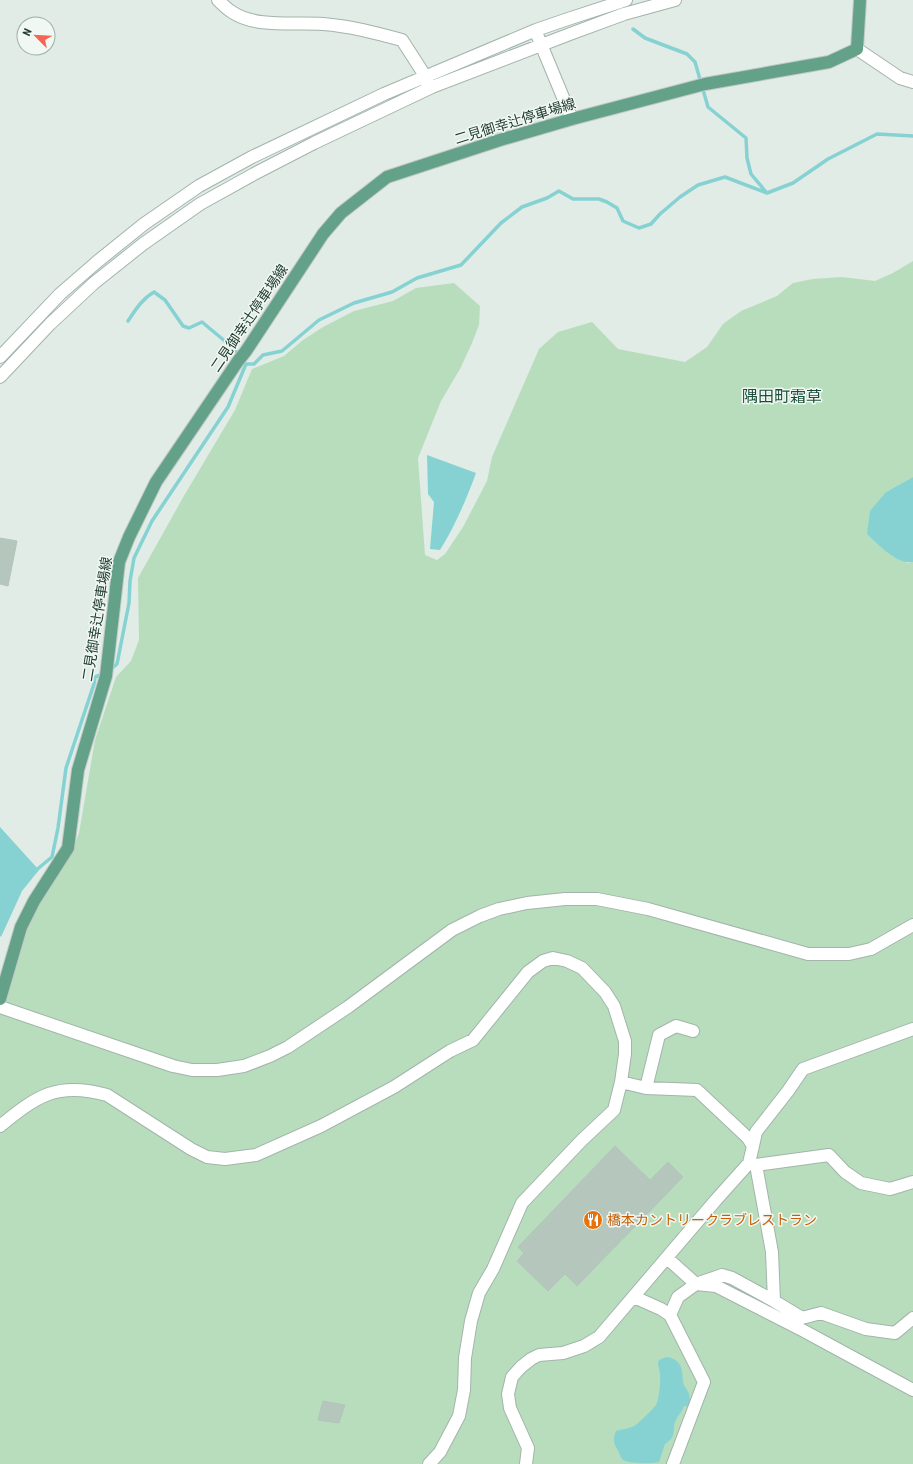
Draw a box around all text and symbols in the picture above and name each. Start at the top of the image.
north arrow [16,16,56,56]
text: N [20,26,35,38]
street label: 二見御幸辻停車場線 [452,95,578,147]
street label: 二見御幸辻停車場線 [207,261,291,375]
district label: 隅田町霜草 [742,387,822,406]
street label: 二見御幸辻停車場線 [79,556,115,682]
restaurant icon: 橋本カントリークラブレストラン [582,1209,604,1231]
place label: 橋本カントリークラブレストラン [607,1212,817,1228]

